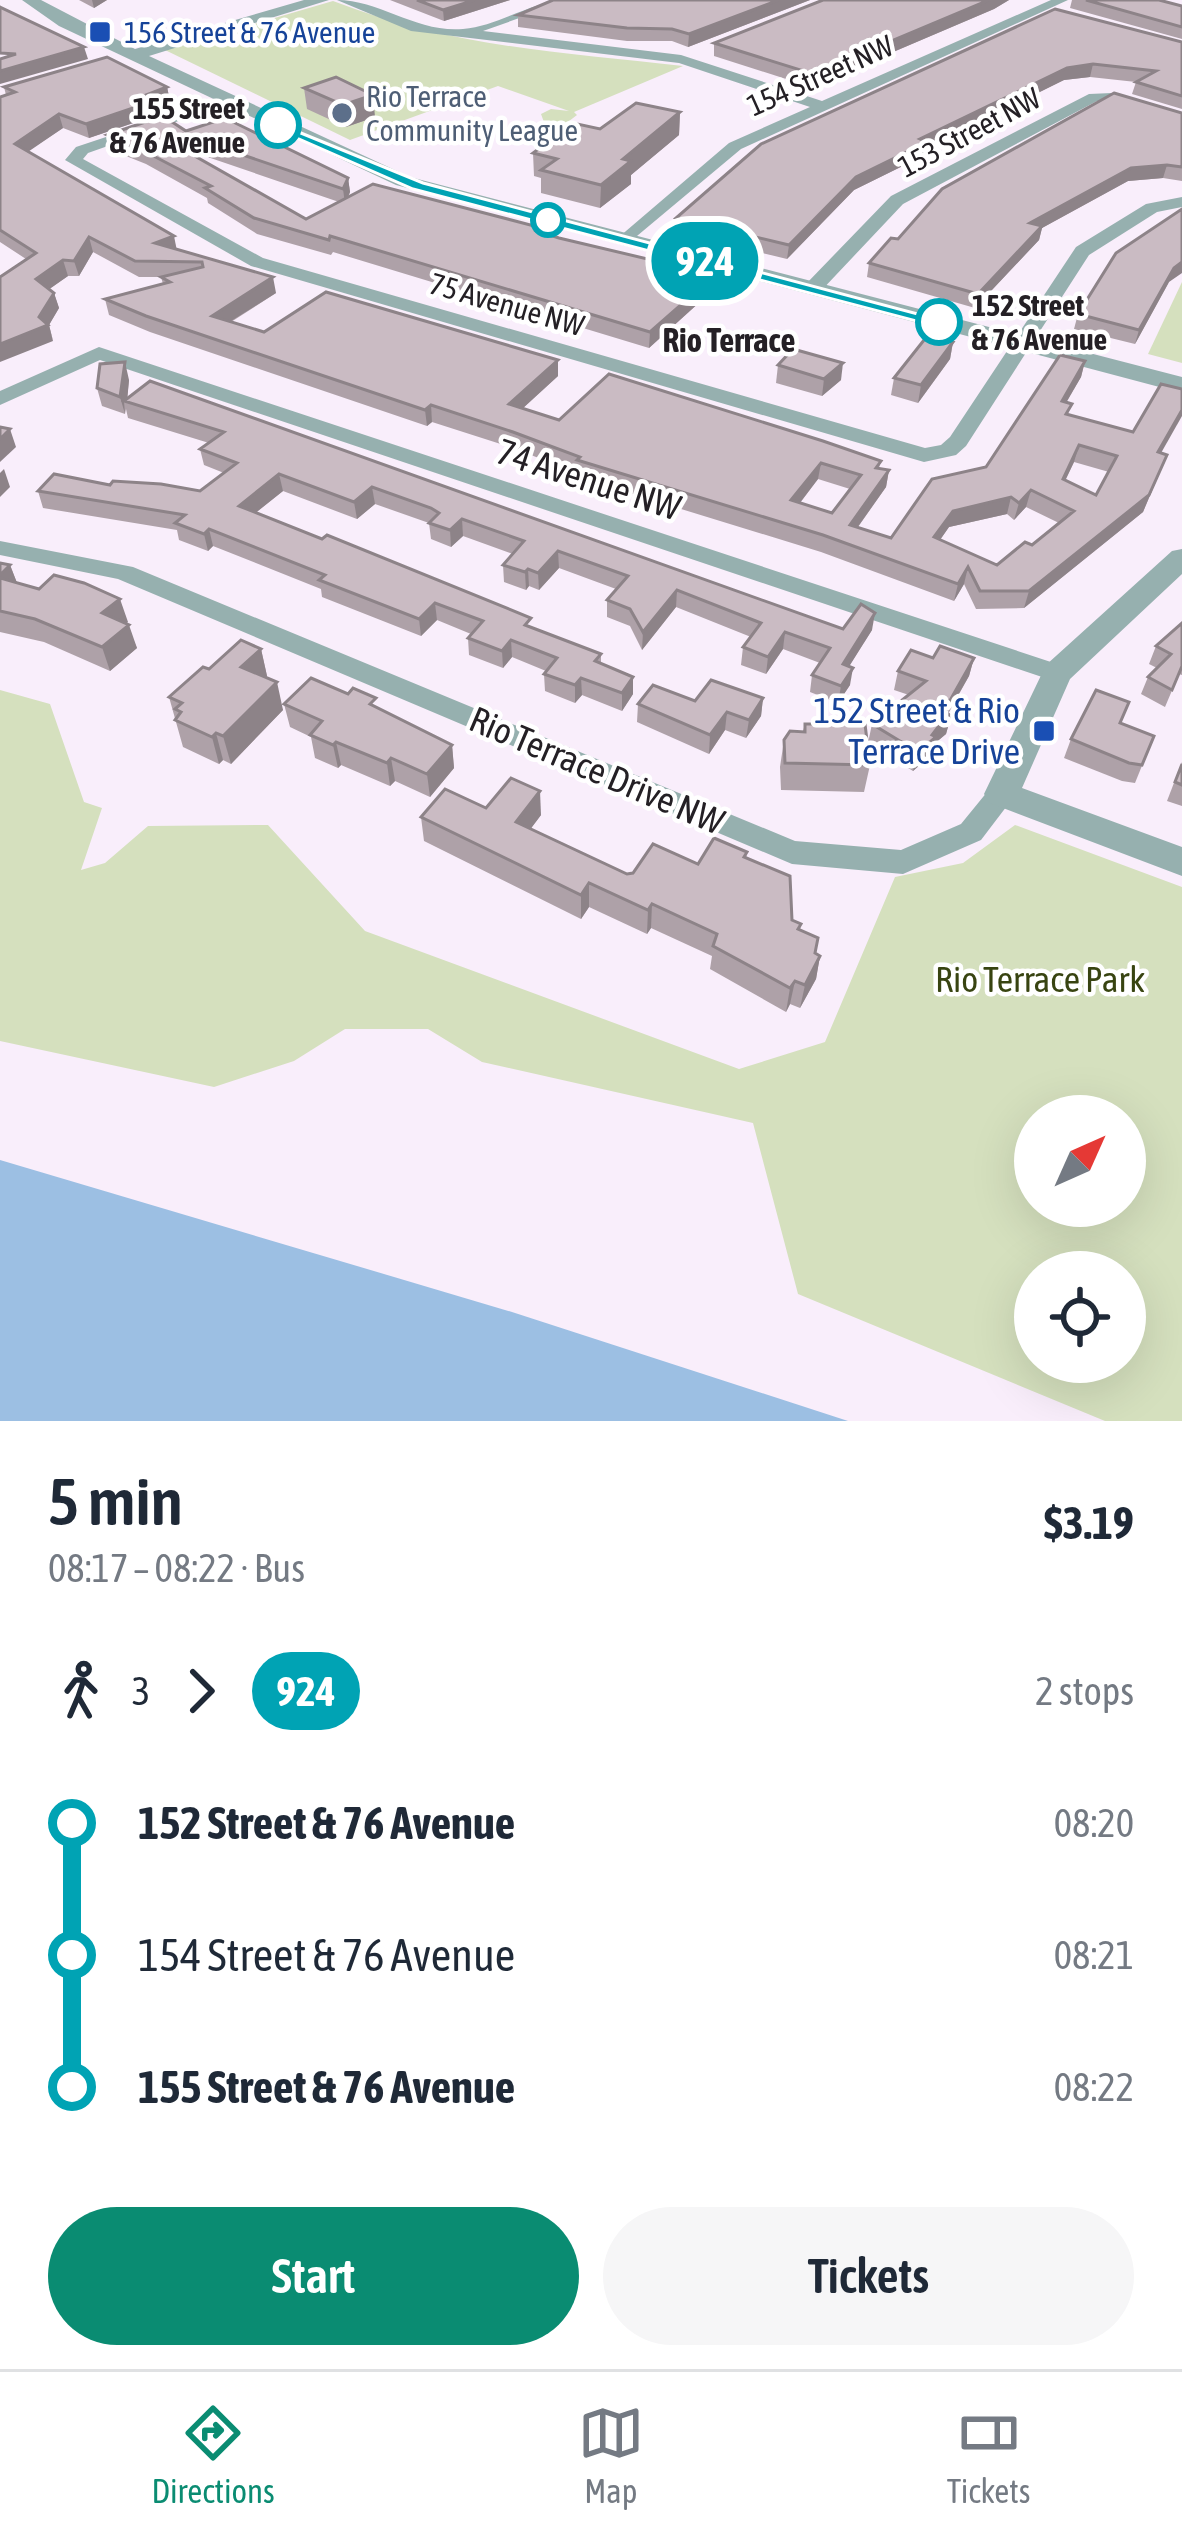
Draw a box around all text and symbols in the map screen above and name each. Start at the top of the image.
place label: 156 Street & 76 Avenue [124,15,375,49]
marker: 156 Street & 76 Avenue [87,19,113,45]
street label: 154 Street NW [742,28,898,122]
place label: Rio Terrace Community League [366,79,578,147]
street label: 153 Street NW [892,80,1046,184]
place label: 155 Street & 76 Avenue [110,91,245,159]
marker: Rio Terrace Community League [329,100,355,126]
marker: 155 Street & 76 Avenue [256,103,300,147]
unlabelled marker [532,204,564,236]
line badge: 924 [636,222,774,300]
text: 924 [675,237,735,285]
street label: 75 Avenue NW [426,266,588,342]
place label: 152 Street & 76 Avenue [972,288,1107,356]
marker: 152 Street & 76 Avenue [917,300,961,344]
district label: Rio Terrace [663,321,795,359]
street label: 74 Avenue NW [492,430,686,528]
place label: 152 Street & Rio Terrace Drive [814,689,1020,772]
street label: Rio Terrace Drive NW [464,698,730,842]
marker: 152 Street & Rio Terrace Drive [1031,718,1057,744]
park label: Rio Terrace Park [935,958,1145,1000]
north arrow [1014,1095,1146,1227]
map controls [1014,1095,1146,1383]
button: locate [1014,1251,1146,1383]
text: 5 min [48,1463,183,1539]
text: $3.19 [1044,1497,1134,1549]
text: 08:17 – 08:22 · Bus [48,1546,305,1590]
icon: walk [48,1658,114,1724]
icon: forward [168,1658,234,1724]
text: 924 [276,1667,336,1715]
text: 3 [132,1669,150,1713]
text: 2 stops [1035,1669,1134,1713]
text: 152 Street & 76 Avenue [138,1797,515,1849]
text: 08:20 [1054,1801,1134,1845]
text: 154 Street & 76 Avenue [138,1929,515,1981]
text: 08:21 [1054,1933,1134,1977]
text: 155 Street & 76 Avenue [138,2061,515,2113]
text: 08:22 [1054,2065,1134,2109]
button: Start [48,2207,579,2345]
button: Tickets [603,2207,1134,2345]
tab: Directions [152,2400,275,2510]
tab: Map [578,2400,644,2510]
tab: Tickets [947,2400,1030,2510]

